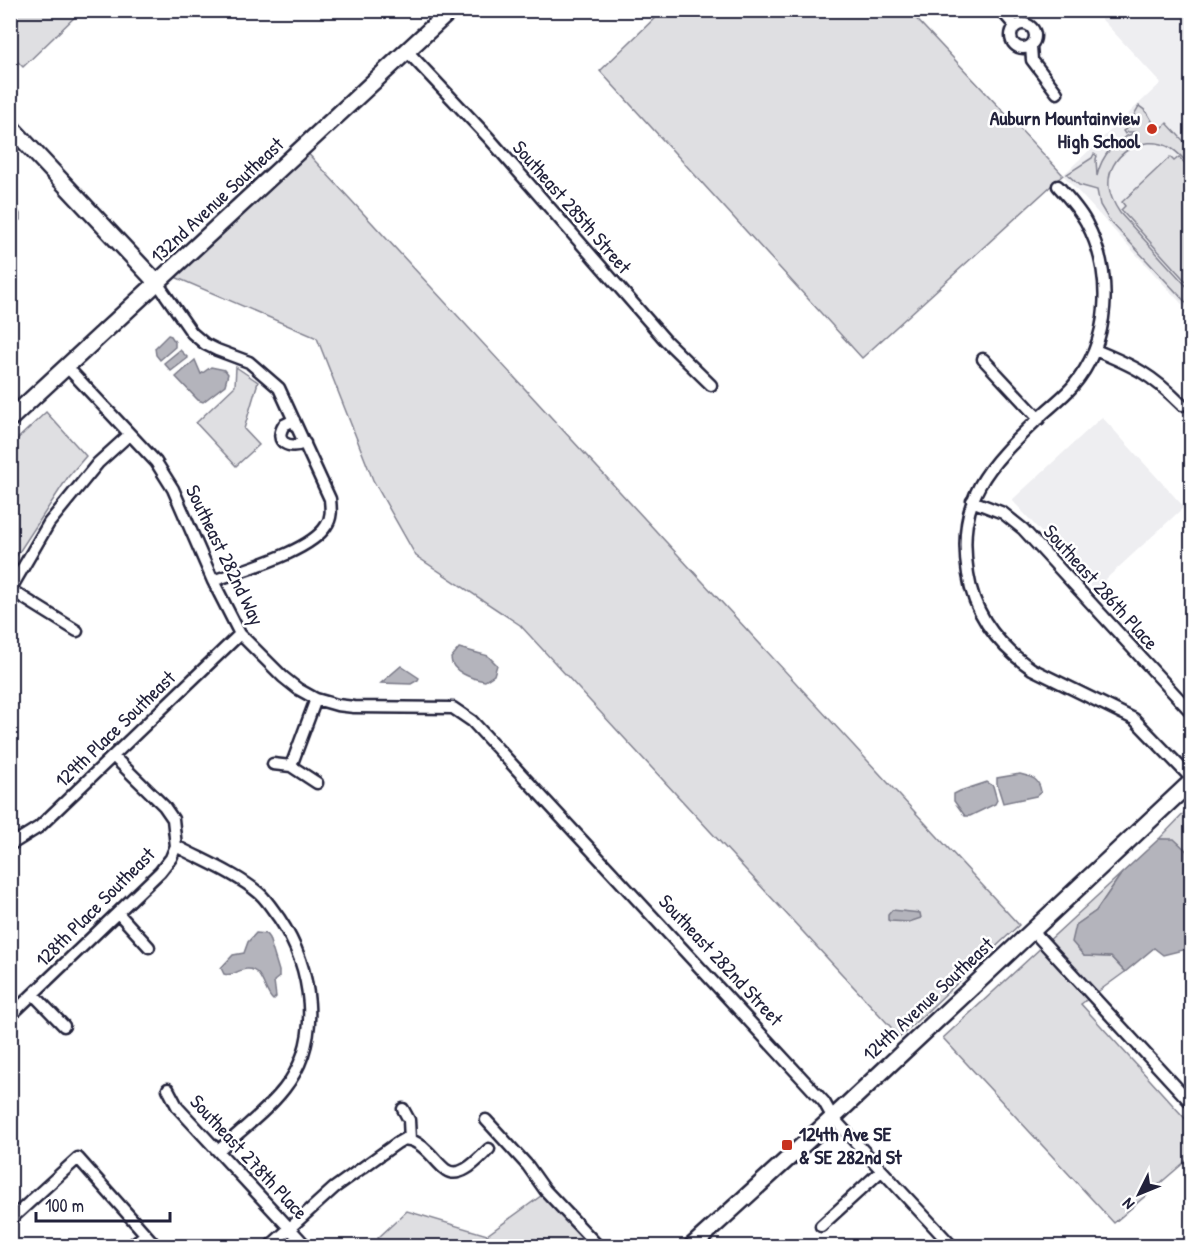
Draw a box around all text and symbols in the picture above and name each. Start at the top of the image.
place label: Auburn Mountainview High School [990,104,1141,155]
marker: Auburn Mountainview High School [1145,122,1159,136]
street label: 132nd Avenue Southeast [144,130,290,269]
street label: Southeast 285th Street [507,134,639,280]
street label: Southeast 282nd Way [180,480,271,629]
street label: Southeast 286th Place [1038,518,1165,655]
street label: 129th Place Southeast [49,663,182,793]
street label: 128th Place Southeast [29,840,161,972]
street label: Southeast 282nd Street [653,888,790,1032]
street label: 124th Avenue Southeast [856,930,1000,1067]
street label: Southeast 278th Place [184,1088,314,1225]
place label: 124th Ave SE & SE 282nd St [799,1120,903,1170]
marker: 124th Ave SE & SE 282nd St [780,1138,794,1152]
north arrow [1109,1164,1169,1224]
scale bar [36,1185,170,1223]
text: 100 m [45,1193,84,1218]
text: N [1117,1193,1139,1215]

